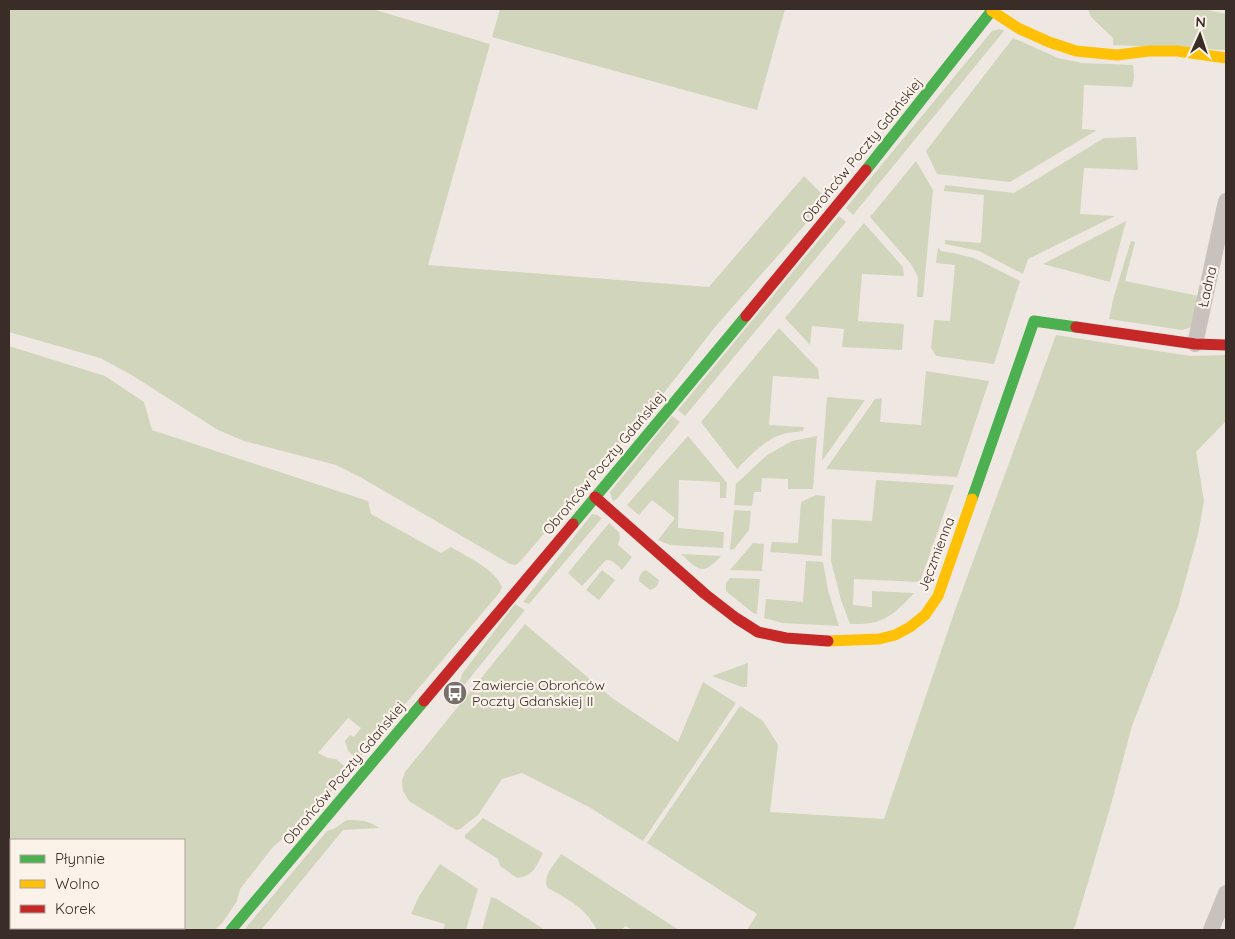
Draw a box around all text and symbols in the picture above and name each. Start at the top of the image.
north arrow [1175,10,1225,60]
text: N [1195,13,1206,31]
street label: Obrońców Poczty Gdańskiej [798,74,926,226]
street label: Ładna [1194,265,1220,309]
street label: Obrońców Poczty Gdańskiej [539,388,669,538]
street label: Jęczmienna [914,514,958,594]
place label: Zawiercie Obrońców Poczty Gdańskiej II [472,676,605,710]
bus stop icon: Zawiercie Obrońców Poczty Gdańskiej II [442,680,468,706]
street label: Obrońców Poczty Gdańskiej [279,698,409,848]
legend [10,839,185,929]
text: Płynnie [55,849,105,868]
text: Wolno [55,874,100,893]
text: Korek [55,899,96,918]

